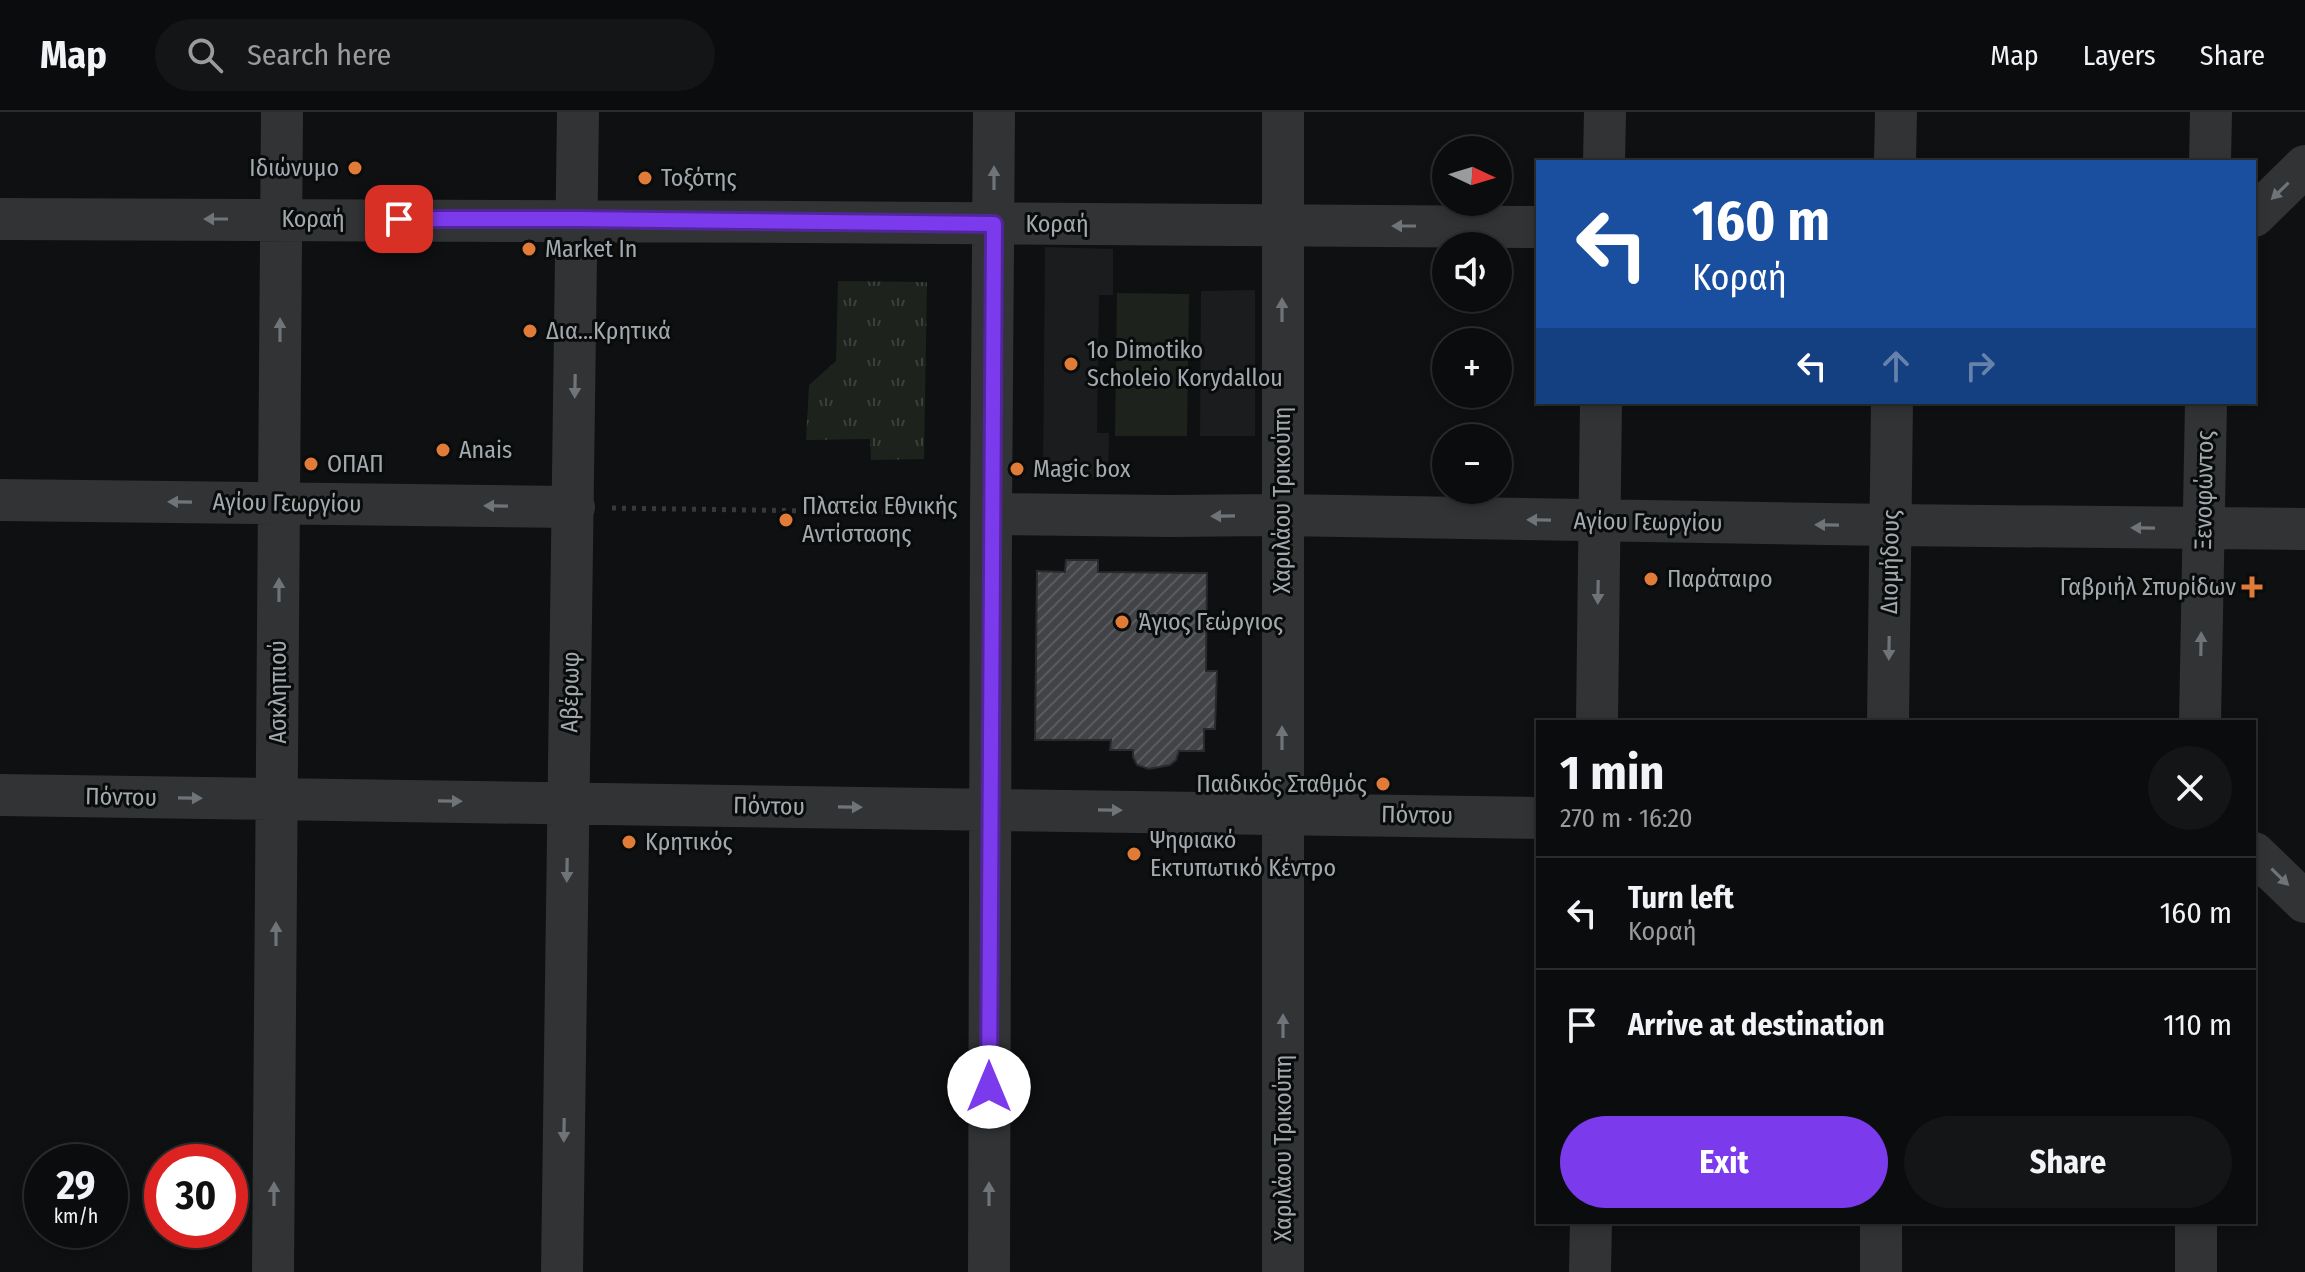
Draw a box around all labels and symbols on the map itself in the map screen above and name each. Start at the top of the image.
north arrow [1432,136,1512,216]
place label: Ιδιώνυμο [249,154,339,182]
marker: Ιδιώνυμο [346,159,364,177]
place label: Τοξότης [661,164,737,192]
one-way arrow [988,165,1000,190]
marker: Τοξότης [636,169,654,187]
one-way arrow [2270,182,2289,200]
pin [365,185,433,253]
street label: Κοραή [281,205,345,233]
street label: Κοραή [1025,210,1089,238]
one-way arrow [203,213,228,225]
one-way arrow [1391,220,1416,232]
place label: Market In [545,235,637,263]
marker: Market In [520,240,538,258]
one-way arrow [1276,297,1289,322]
one-way arrow [274,317,287,342]
place label: Δια...Κρητικά [546,317,671,345]
marker: Δια...Κρητικά [521,322,539,340]
place label: 1o Dimotiko Scholeio Korydallou [1087,336,1283,392]
marker: 1o Dimotiko Scholeio Korydallou [1062,355,1080,373]
one-way arrow [569,374,581,399]
street label: Χαριλάου Τρικούπη [1268,407,1296,593]
street label: Ξενοφώντος [2189,430,2219,550]
place label: Anais [459,436,512,464]
marker: Anais [434,441,452,459]
place label: ΟΠΑΠ [327,450,384,478]
marker: ΟΠΑΠ [302,455,320,473]
place label: Magic box [1033,455,1131,483]
marker: Magic box [1008,460,1026,478]
street label: Αγίου Γεωργίου [212,488,362,518]
place label: Πλατεία Εθνικής Αντίστασης [802,492,957,548]
one-way arrow [167,496,192,508]
one-way arrow [483,500,508,512]
street label: Αγίου Γεωργίου [1573,507,1723,537]
one-way arrow [1210,509,1235,522]
street label: Διομήδους [1875,510,1905,614]
marker: Πλατεία Εθνικής Αντίστασης [777,511,795,529]
one-way arrow [1526,514,1551,526]
one-way arrow [1814,518,1839,531]
one-way arrow [2130,522,2155,535]
place label: Παράταιρο [1667,565,1773,593]
marker: Παράταιρο [1642,570,1660,588]
place label: Γαβριήλ Σπυρίδων [2060,573,2237,601]
one-way arrow [272,577,285,602]
marker: Γαβριήλ Σπυρίδων [2243,578,2261,596]
one-way arrow [1592,580,1604,605]
place label: Άγιος Γεώργιος [1138,608,1283,636]
marker: Άγιος Γεώργιος [1113,613,1131,631]
one-way arrow [2195,631,2207,656]
one-way arrow [1883,636,1895,661]
street label: Ασκληπιού [264,640,292,744]
street label: Αβέρωφ [555,651,585,733]
one-way arrow [1276,725,1289,750]
place label: Παιδικός Σταθμός [1196,770,1367,798]
marker: Παιδικός Σταθμός [1374,775,1392,793]
street label: Πόντου [85,782,157,812]
one-way arrow [178,791,203,804]
street label: Πόντου [733,791,805,821]
one-way arrow [438,795,463,808]
street label: Πόντου [1381,800,1453,830]
one-way arrow [838,801,863,813]
one-way arrow [1098,804,1123,816]
place label: Ψηφιακό Εκτυπωτικό Κέντρο [1150,826,1336,882]
place label: Κρητικός [645,828,733,856]
marker: Κρητικός [620,833,638,851]
marker: Ψηφιακό Εκτυπωτικό Κέντρο [1125,845,1143,863]
one-way arrow [561,858,573,883]
one-way arrow [2270,868,2289,886]
one-way arrow [270,921,282,946]
one-way arrow [1277,1013,1289,1038]
position arrow [947,1045,1031,1129]
street label: Χαριλάου Τρικούπη [1269,1055,1297,1241]
one-way arrow [558,1118,570,1143]
speed limit sign: 30 [144,1144,248,1248]
one-way arrow [268,1181,280,1206]
one-way arrow [983,1181,995,1206]

